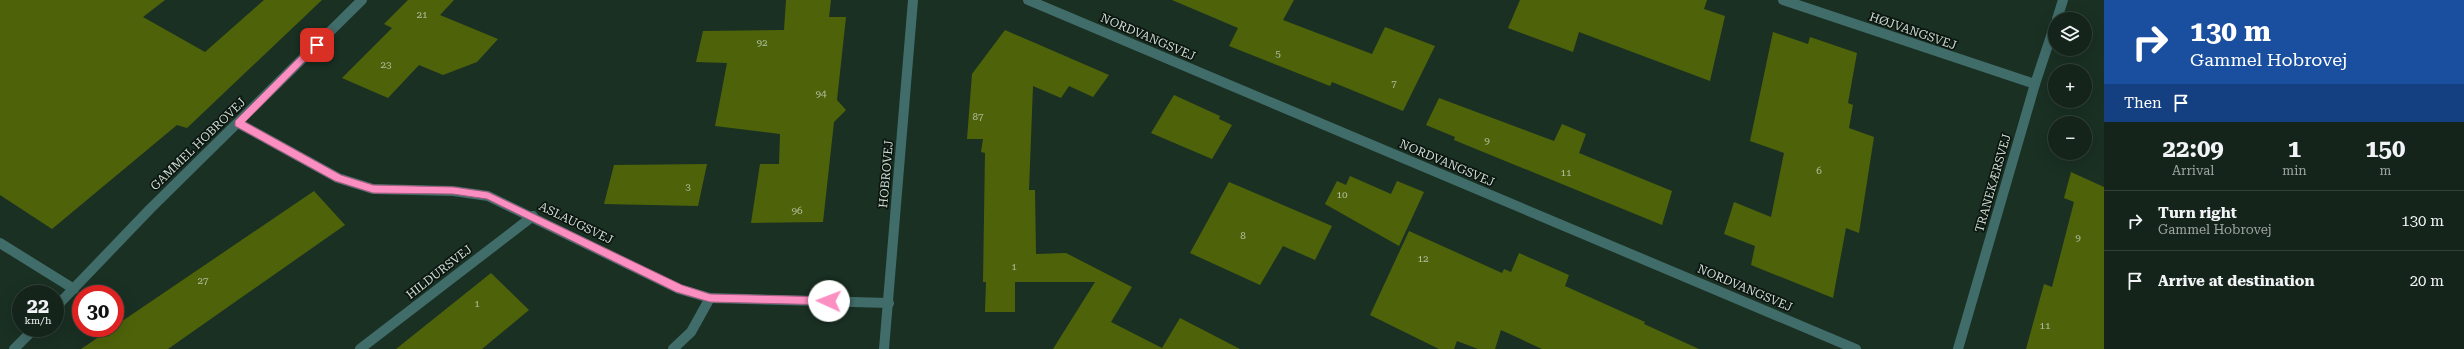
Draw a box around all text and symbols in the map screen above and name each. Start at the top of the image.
house number: 21 [416,9,428,20]
street label: HØJVANGSVEJ [1868,10,1959,53]
street label: NORDVANGSVEJ [1098,11,1198,63]
map controls [2048,12,2092,160]
button: layers [2048,12,2092,56]
text: 130 m [2190,15,2271,48]
icon: right [2124,16,2176,68]
pin [300,28,334,62]
icon: arrive [306,34,328,56]
house number: 92 [756,37,768,48]
house number: 5 [1275,48,1281,59]
text: Gammel Hobrovej [2190,49,2347,70]
house number: 23 [380,59,392,70]
button: + [2048,64,2092,108]
house number: 7 [1391,78,1397,89]
house number: 94 [815,88,827,99]
icon: arrive [2170,92,2192,114]
text: Then [2124,94,2162,112]
street label: GAMMEL HOBROVEJ [148,95,249,193]
house number: 87 [972,111,984,122]
button: − [2048,116,2092,160]
street label: TRANEKÆRSVEJ [1972,132,2014,234]
house number: 9 [1484,135,1490,146]
text: 22:09 [2163,135,2224,163]
text: 1 [2288,135,2301,163]
text: 150 [2365,135,2406,163]
street label: NORDVANGSVEJ [1397,137,1497,189]
street label: HOBROVEJ [876,139,896,208]
text: Arrival [2172,163,2214,178]
text: min [2282,163,2307,178]
text: m [2379,163,2391,178]
house number: 6 [1816,165,1822,176]
house number: 11 [1560,167,1572,178]
house number: 3 [685,181,691,192]
house number: 10 [1336,189,1348,200]
street label: ASLAUGSVEJ [537,199,616,247]
text: Turn right [2158,204,2237,222]
house number: 96 [791,205,803,216]
icon: right [2124,210,2146,232]
text: 130 m [2401,212,2444,230]
text: Gammel Hobrovej [2158,222,2272,237]
house number: 8 [1240,230,1246,241]
house number: 9 [2075,232,2081,243]
street label: HILDURSVEJ [403,242,475,302]
house number: 12 [1417,253,1429,264]
house number: 1 [1011,261,1017,272]
street label: NORDVANGSVEJ [1695,262,1795,314]
icon: arrive [2124,270,2146,292]
text: Arrive at destination [2158,272,2314,290]
text: 20 m [2410,272,2444,290]
house number: 27 [197,275,209,286]
position arrow [808,280,850,322]
speed limit sign: 30 [72,285,124,337]
text: 22 [27,294,49,318]
house number: 1 [474,298,480,309]
text: km/h [25,315,51,326]
house number: 11 [2039,320,2051,331]

